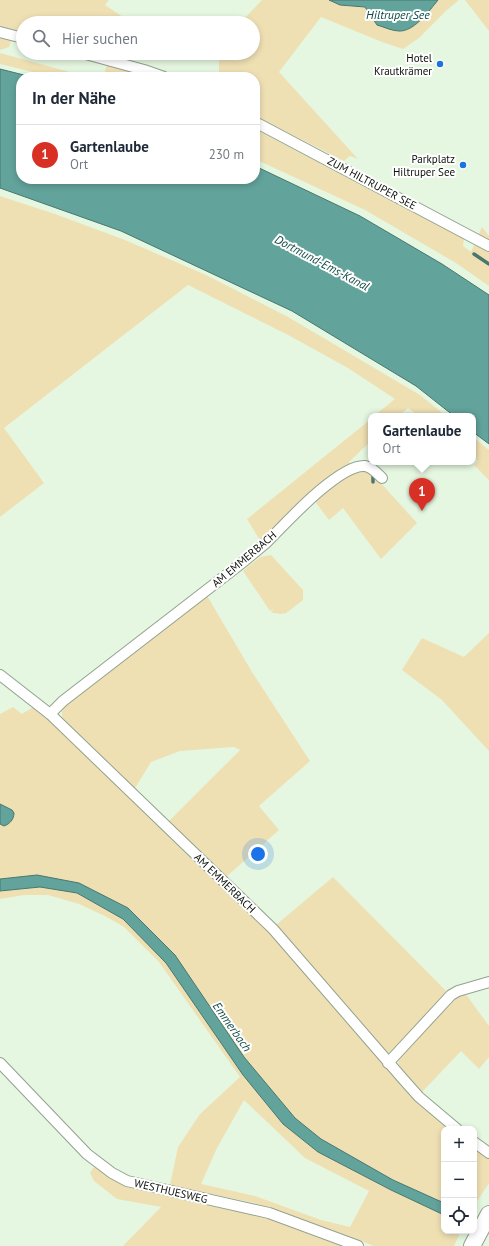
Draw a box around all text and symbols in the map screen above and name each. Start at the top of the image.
water label: Hiltruper See [366,7,430,22]
search box [16,16,260,60]
icon: search [30,27,52,49]
text: Hier suchen [62,29,138,48]
place label: Hotel Krautkrämer [374,51,433,78]
marker: Hotel Krautkrämer [435,59,445,69]
text: In der Nähe [32,87,116,109]
text: Gartenlaube [70,137,149,156]
text: 1 [41,146,49,163]
text: 230 m [209,146,244,163]
place label: Parkplatz Hiltruper See [393,152,455,179]
street label: ZUM HILTRUPER SEE [325,154,419,212]
text: Ort [70,156,88,173]
marker: Parkplatz Hiltruper See [458,160,468,170]
water label: Dortmund-Ems-Kanal [272,231,373,294]
popup [368,413,476,465]
text: Gartenlaube [383,421,461,440]
text: Ort [383,440,401,457]
pin: 1 [409,478,435,511]
street label: AM EMMERBACH [209,528,279,590]
your location [248,844,268,864]
street label: AM EMMERBACH [191,850,259,916]
water label: Emmerbach [210,999,255,1055]
map controls [441,1126,477,1234]
button: + [441,1126,477,1162]
button: − [441,1162,477,1198]
street label: WESTHUESWEG [133,1176,209,1206]
button: locate [441,1198,477,1234]

